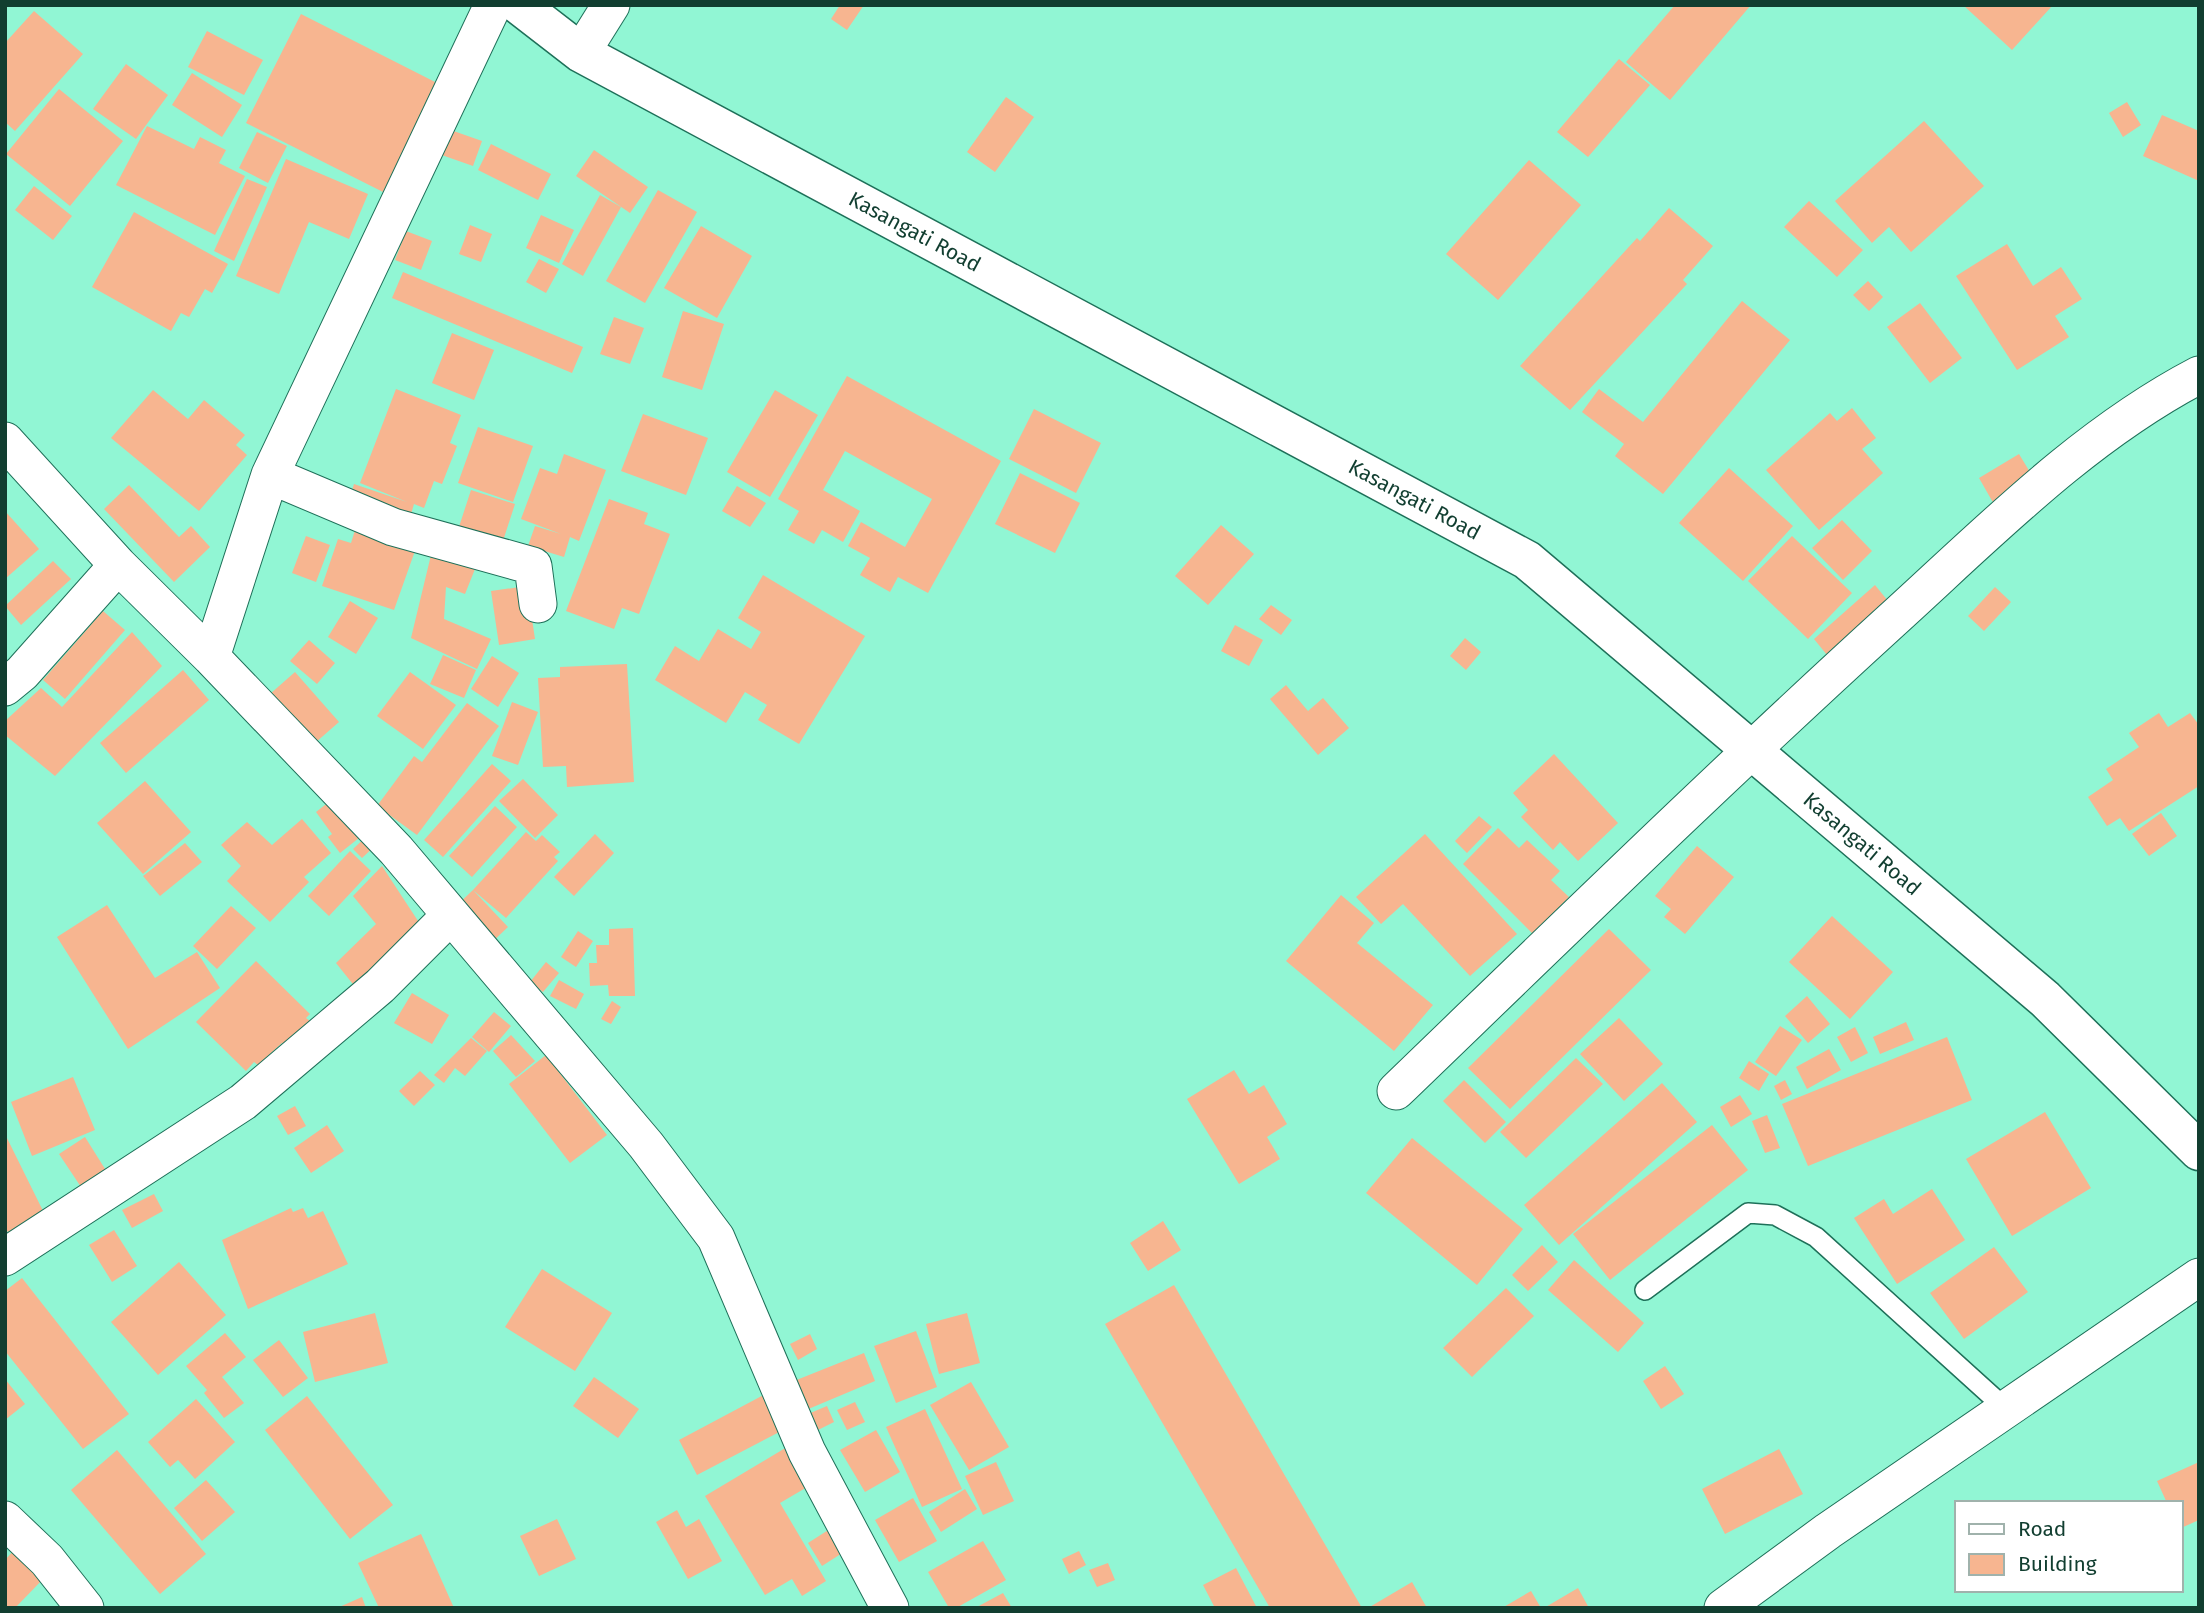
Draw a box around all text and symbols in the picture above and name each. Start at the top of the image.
street label: Kasangati Road [844,186,985,278]
street label: Kasangati Road [1344,454,1485,546]
street label: Kasangati Road [1798,787,1926,901]
legend [1955,1501,2183,1592]
text: Road [2018,1516,2066,1542]
text: Building [2018,1551,2097,1577]

